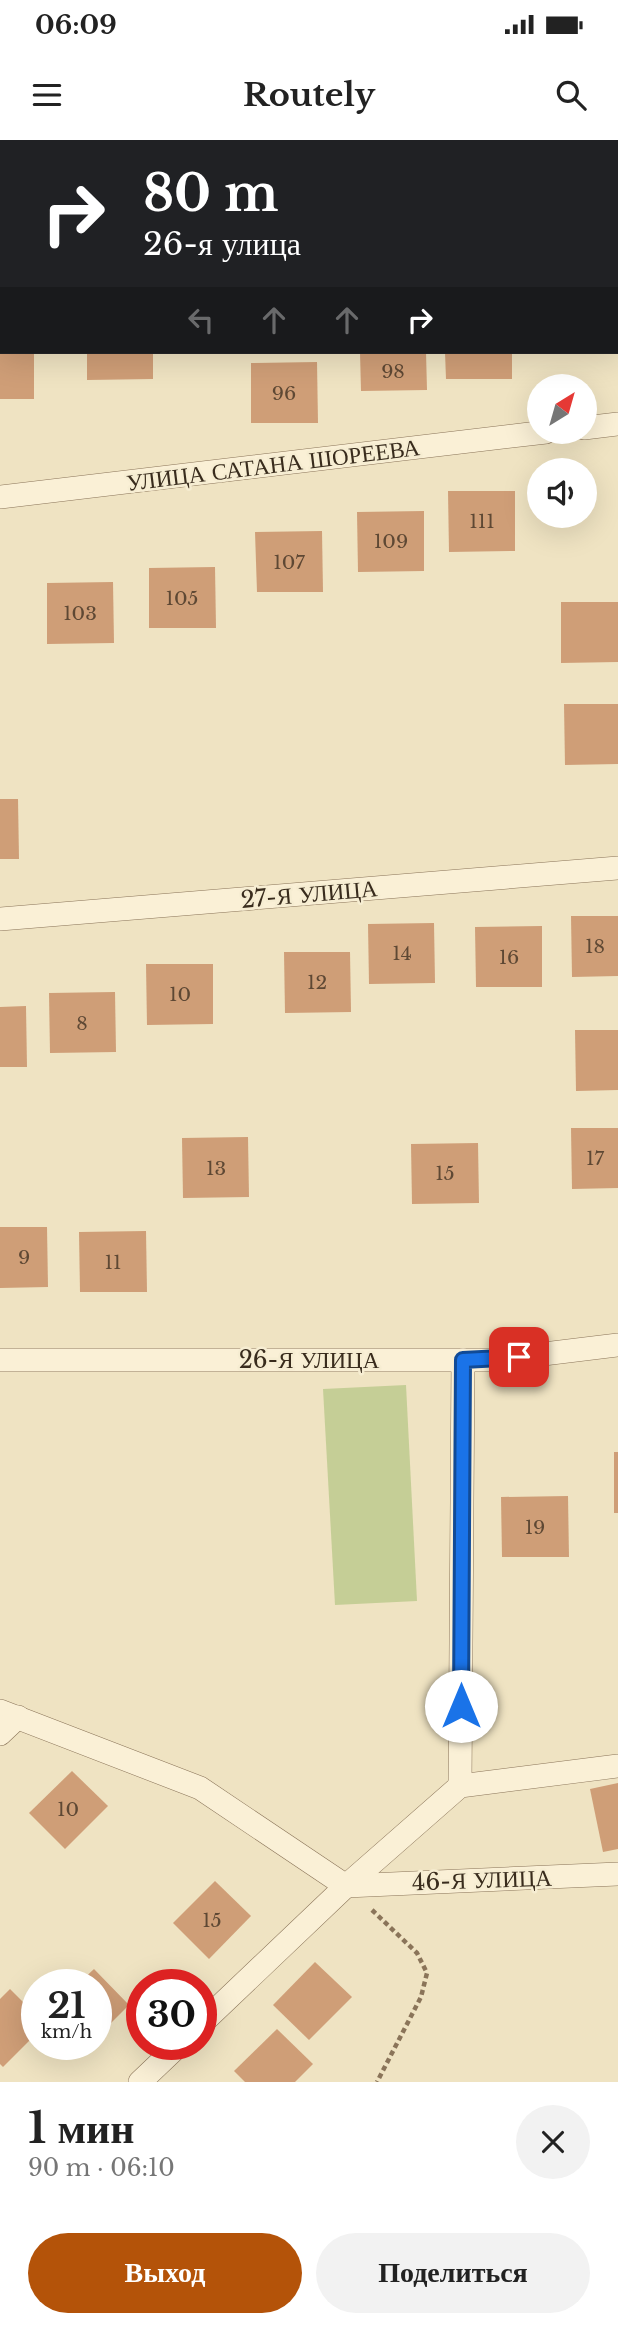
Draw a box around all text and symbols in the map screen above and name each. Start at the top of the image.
text: 06:09 [35,9,117,41]
text: Routely [243,75,375,115]
icon: menu [28,76,66,114]
icon: search [552,76,590,114]
text: 80 m [143,163,278,224]
icon: right [28,168,119,259]
text: 26-я улица [143,224,301,264]
icon: left [182,301,220,339]
icon: ahead [255,301,293,339]
icon: ahead [328,301,366,339]
icon: right [401,301,439,339]
house number: 98 [381,360,405,383]
north arrow [527,374,597,444]
map controls [527,374,597,528]
house number: 96 [272,382,296,405]
street label: УЛИЦА САТАНА ШОРЕЕВА [125,433,422,497]
button: sound [527,458,597,528]
house number: 111 [469,510,495,533]
house number: 109 [374,530,408,553]
house number: 107 [273,551,305,574]
house number: 105 [166,587,198,610]
house number: 103 [63,602,97,625]
street label: 27-Я УЛИЦА [240,874,379,914]
house number: 18 [585,935,605,958]
house number: 14 [392,942,412,965]
house number: 16 [499,946,519,969]
house number: 12 [307,971,327,994]
house number: 10 [169,983,191,1006]
house number: 8 [76,1012,88,1035]
house number: 17 [586,1147,604,1170]
house number: 13 [206,1157,226,1180]
house number: 15 [435,1162,455,1185]
house number: 9 [18,1246,30,1269]
house number: 11 [105,1251,121,1274]
pin [489,1327,549,1387]
icon: arrive [500,1338,538,1376]
street label: 26-Я УЛИЦА [239,1346,380,1374]
house number: 19 [525,1516,545,1539]
position arrow [424,1669,498,1743]
house number: 10 [57,1798,79,1821]
street label: 46-Я УЛИЦА [412,1864,553,1896]
house number: 15 [202,1909,222,1932]
speed limit sign: 30 [126,1969,217,2060]
text: 21 [47,1984,86,2027]
text: km/h [41,2021,92,2043]
text: 1 мин [28,2102,135,2154]
button: close [516,2105,590,2179]
text: 90 m · 06:10 [28,2154,175,2182]
button: Выход [28,2233,302,2313]
button: Поделиться [316,2233,590,2313]

